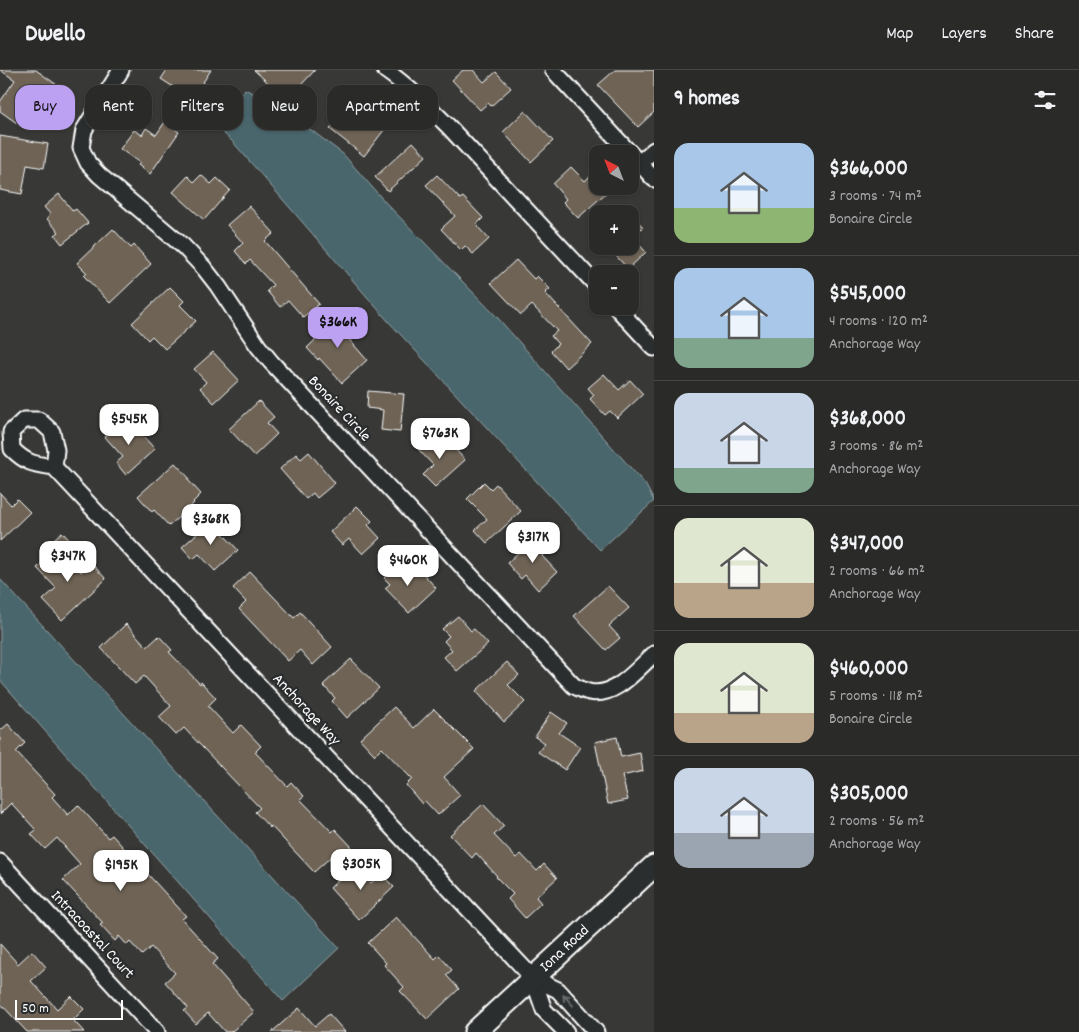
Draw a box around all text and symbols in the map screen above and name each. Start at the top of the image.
text: Dwello [25,18,86,52]
text: Map [886,22,913,47]
text: Layers [941,22,987,47]
text: Share [1015,22,1054,47]
chip: Buy [15,85,75,130]
chip: Rent [85,85,152,130]
chip: Filters [162,85,243,130]
chip: New [253,85,317,130]
chip: Apartment [327,85,438,130]
text: 9 homes [674,85,740,115]
icon: filters [1031,86,1059,114]
north arrow [589,145,639,195]
map controls [589,145,639,315]
text: $366,000 [829,155,908,185]
icon: home [714,163,774,223]
text: 3 rooms · 74 m² [829,185,922,208]
button: + [589,205,639,255]
text: Bonaire Circle [829,208,912,231]
button: − [589,265,639,315]
text: $545,000 [829,280,906,310]
icon: home [714,288,774,348]
pin: $366K [303,306,373,349]
text: 4 rooms · 120 m² [829,310,928,333]
text: $366K [319,311,357,334]
text: Anchorage Way [829,333,920,356]
street label: Bonaire Circle [302,371,376,447]
pin: $545K [94,404,164,446]
text: $368,000 [829,405,906,435]
text: $545K [111,408,147,431]
icon: home [714,413,774,473]
pin: $763K [405,418,475,460]
text: $763K [422,422,458,445]
text: 3 rooms · 86 m² [829,435,923,458]
text: Anchorage Way [829,458,920,481]
pin: $368K [176,504,246,546]
text: $368K [193,508,229,531]
pin: $317K [498,522,568,564]
text: $317K [517,526,549,549]
text: $347,000 [829,530,904,560]
icon: home [714,538,774,598]
pin: $347K [33,540,103,583]
pin: $460K [373,544,443,587]
text: $347K [50,545,86,568]
text: $460K [389,549,427,572]
text: 2 rooms · 66 m² [829,560,925,583]
text: Anchorage Way [829,583,920,606]
text: $460,000 [829,655,908,685]
icon: home [714,663,774,723]
street label: Anchorage Way [266,669,346,752]
text: 5 rooms · 118 m² [829,685,923,708]
text: Bonaire Circle [829,708,912,731]
text: $305,000 [829,780,908,810]
icon: home [714,788,774,848]
text: 2 rooms · 56 m² [829,810,924,833]
text: Anchorage Way [829,833,920,856]
pin: $305K [326,848,396,891]
pin: $195K [86,850,156,892]
text: $305K [342,853,380,876]
text: $195K [104,854,138,877]
street label: Intracoastal Court [45,885,139,985]
street label: Iona Road [535,920,595,978]
one-way arrow [562,994,574,1007]
scale bar [15,997,122,1020]
text: 50 m [22,999,49,1019]

